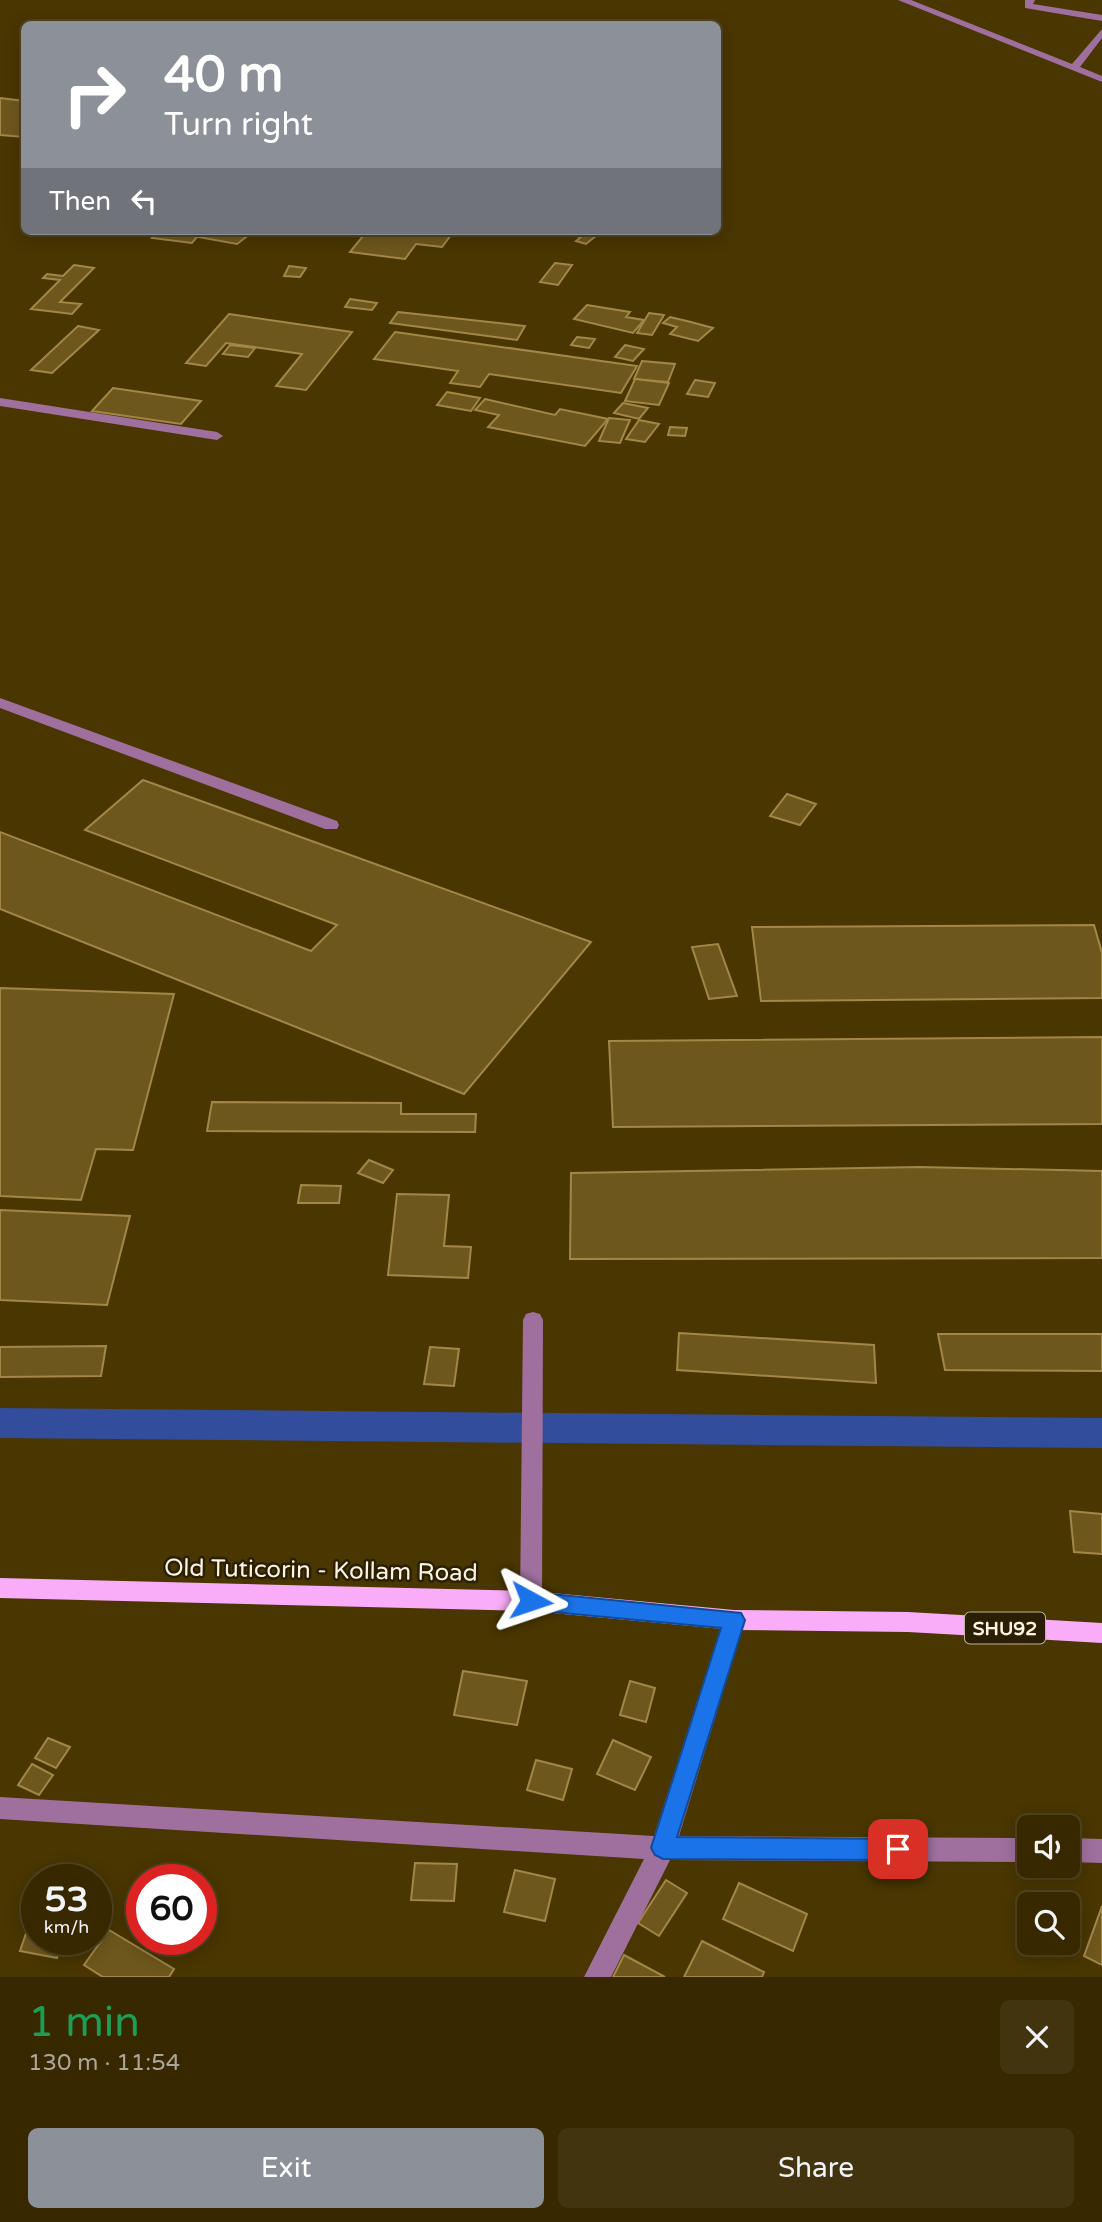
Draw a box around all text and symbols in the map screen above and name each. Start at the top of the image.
text: 40 m [164,46,283,105]
icon: right [49,49,140,140]
text: Turn right [164,106,313,144]
icon: left [125,182,163,220]
text: Then [49,186,111,217]
street label: Old Tuticorin - Kollam Road [164,1553,478,1588]
position arrow [494,1564,568,1638]
road number: SHU92 [965,1612,1045,1644]
map controls [1017,1815,1080,1955]
button: sound [1017,1815,1080,1878]
pin [868,1819,928,1879]
icon: arrive [879,1830,917,1868]
speed limit sign: 60 [126,1864,217,1955]
text: 53 [45,1879,88,1921]
button: search [1017,1892,1080,1955]
text: km/h [44,1916,89,1938]
text: 1 min [28,1997,140,2048]
button: close [1000,2000,1074,2074]
text: 130 m · 11:54 [28,2049,180,2077]
button: Exit [28,2128,544,2208]
button: Share [558,2128,1074,2208]

